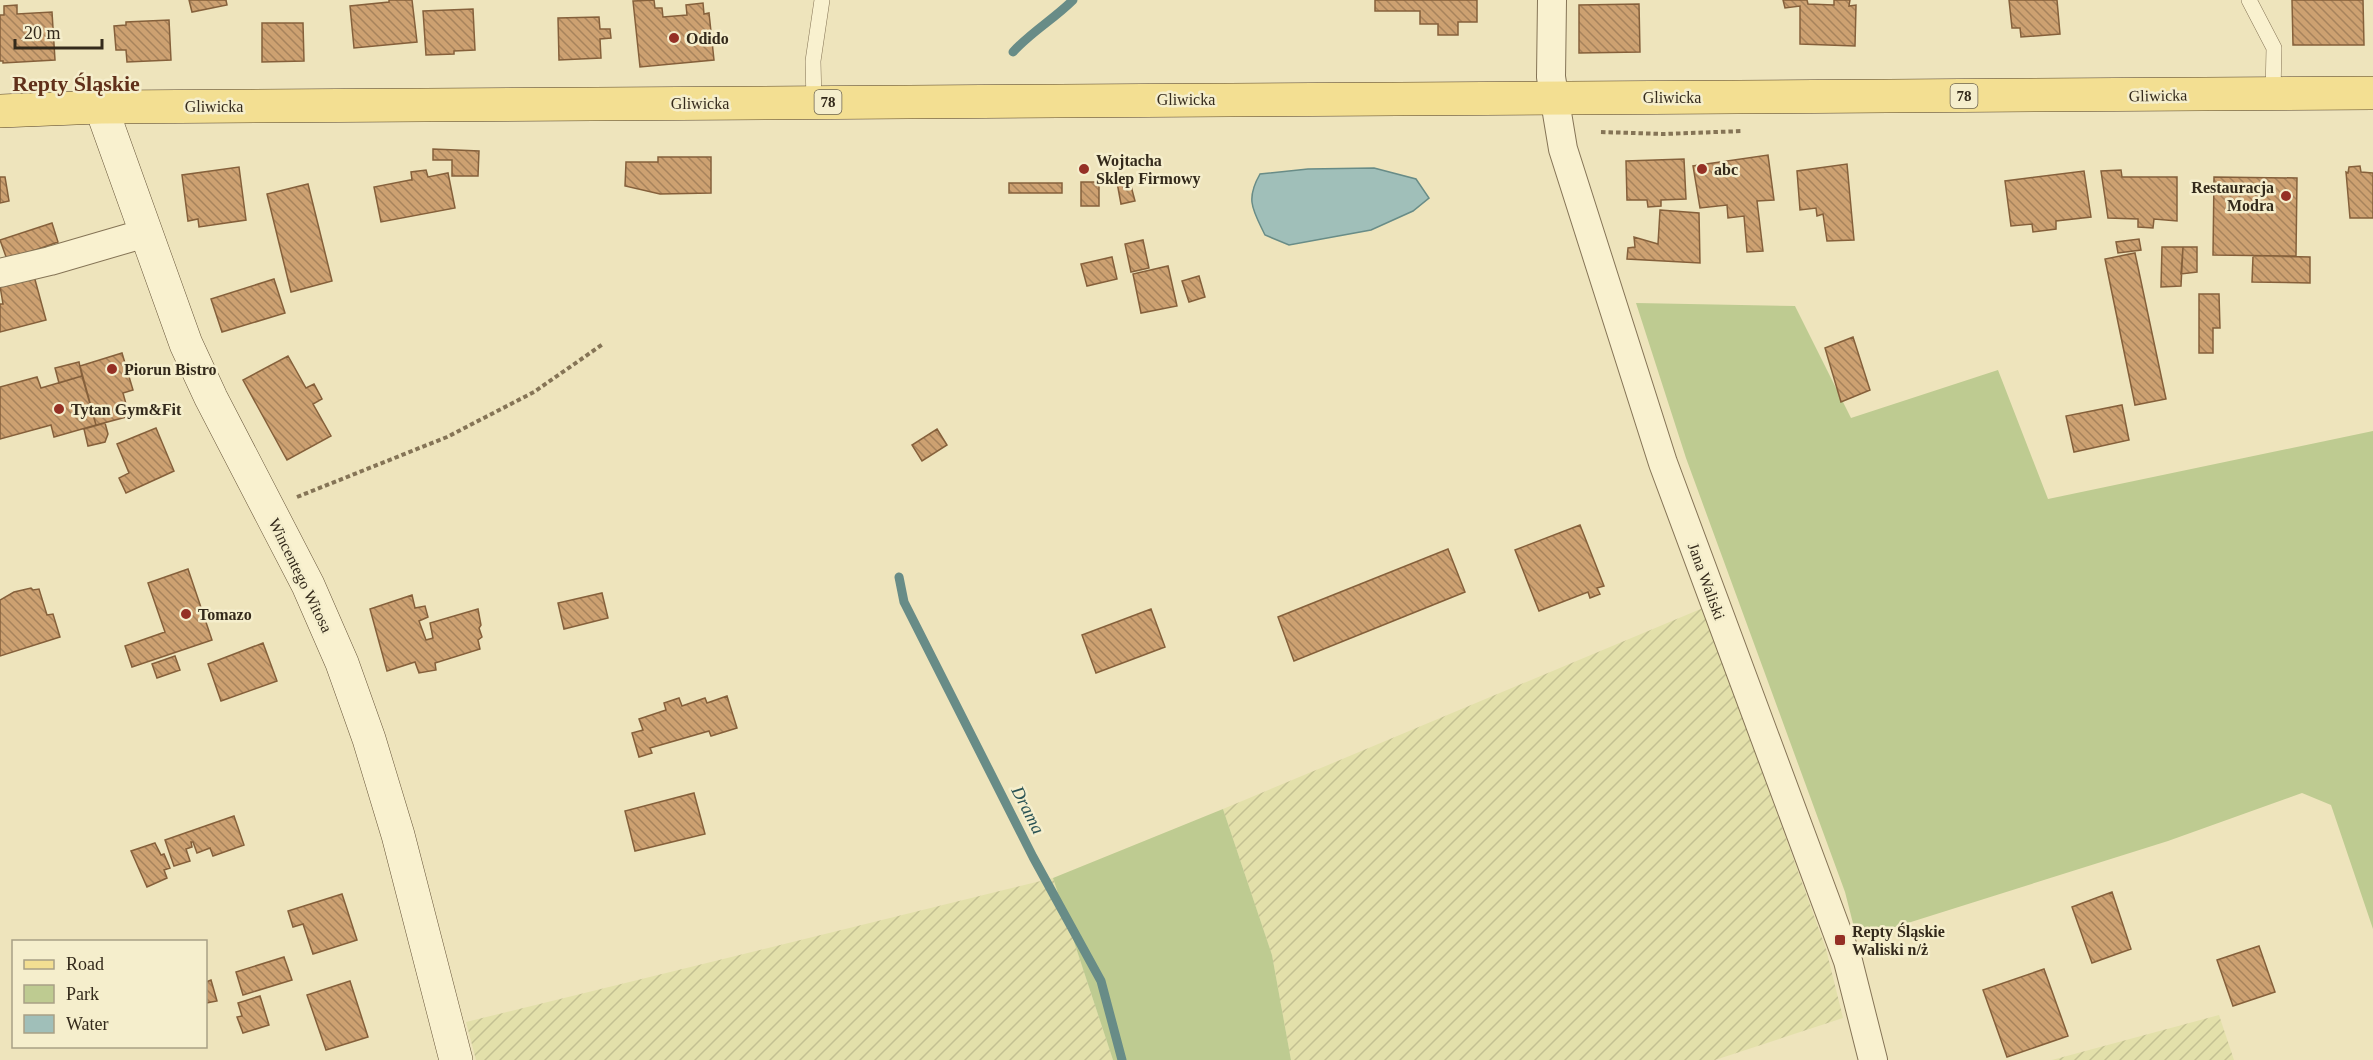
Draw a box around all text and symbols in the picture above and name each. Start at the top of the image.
scale bar [15,12,102,50]
text: 20 m [24,23,61,43]
place label: Odido [686,30,729,47]
marker: Odido [667,31,681,45]
district label: Repty Śląskie [12,71,140,96]
road number: 78 [1950,84,1978,108]
street label: Gliwicka [2129,86,2187,105]
street label: Gliwicka [1643,89,1701,106]
road number: 78 [814,90,842,114]
street label: Gliwicka [1157,91,1215,108]
street label: Gliwicka [671,95,729,112]
street label: Gliwicka [185,98,243,115]
place label: Wojtacha Sklep Firmowy [1096,152,1200,188]
place label: abc [1714,161,1738,178]
marker: Wojtacha Sklep Firmowy [1077,162,1091,176]
marker: abc [1695,162,1709,176]
place label: Restauracja Modra [2191,179,2274,214]
marker: Restauracja Modra [2279,189,2293,203]
place label: Piorun Bistro [124,361,217,378]
marker: Piorun Bistro [105,362,119,376]
place label: Tytan Gym&Fit [71,401,182,419]
marker: Tytan Gym&Fit [52,402,66,416]
street label: Wincentego Witosa [265,515,336,636]
street label: Jana Waliski [1685,540,1728,622]
place label: Tomazo [198,606,252,623]
marker: Tomazo [179,607,193,621]
water label: Drama [1007,782,1048,837]
place label: Repty Śląskie Waliski n/ż [1852,922,1945,958]
marker: Repty Śląskie Waliski n/ż [1833,933,1847,947]
legend [12,940,207,1048]
text: Road [66,954,104,974]
text: Park [66,984,99,1004]
text: Water [66,1014,109,1034]

